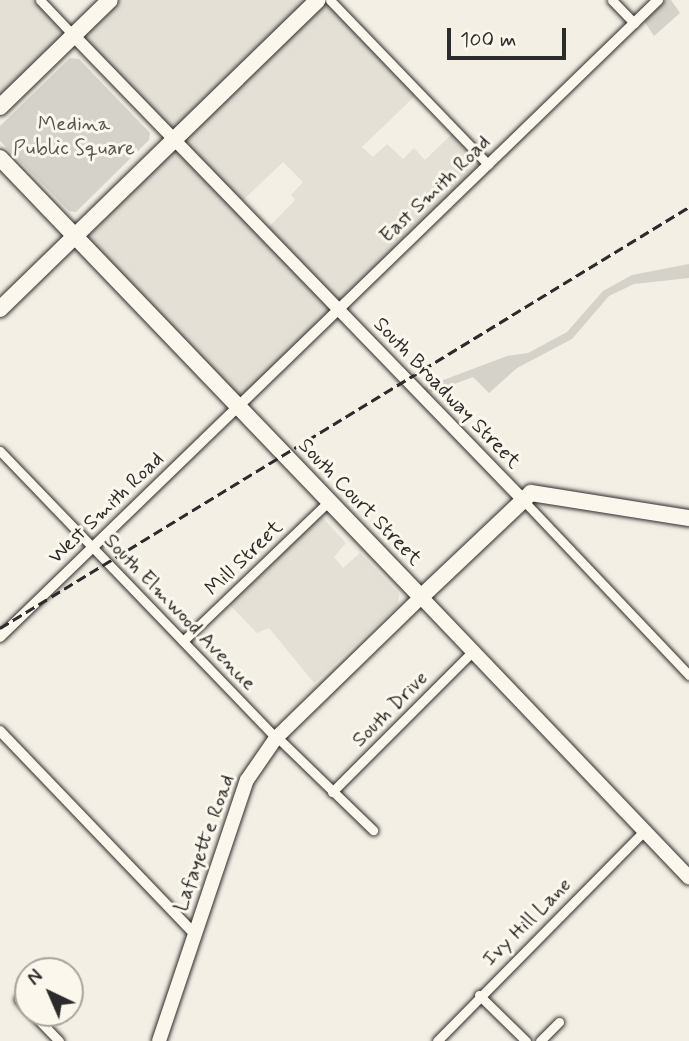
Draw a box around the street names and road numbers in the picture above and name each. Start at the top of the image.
street label: East Smith Road [374,130,496,248]
street label: South Broadway Street [368,312,526,474]
street label: South Court Street [293,433,427,571]
street label: West Smith Road [43,447,169,569]
street label: Mill Street [200,515,288,601]
street label: South Elmwood Avenue [101,530,259,694]
street label: South Drive [347,666,433,752]
street label: Lafayette Road [168,772,240,914]
street label: Ivy Hill Lane [477,872,577,972]

